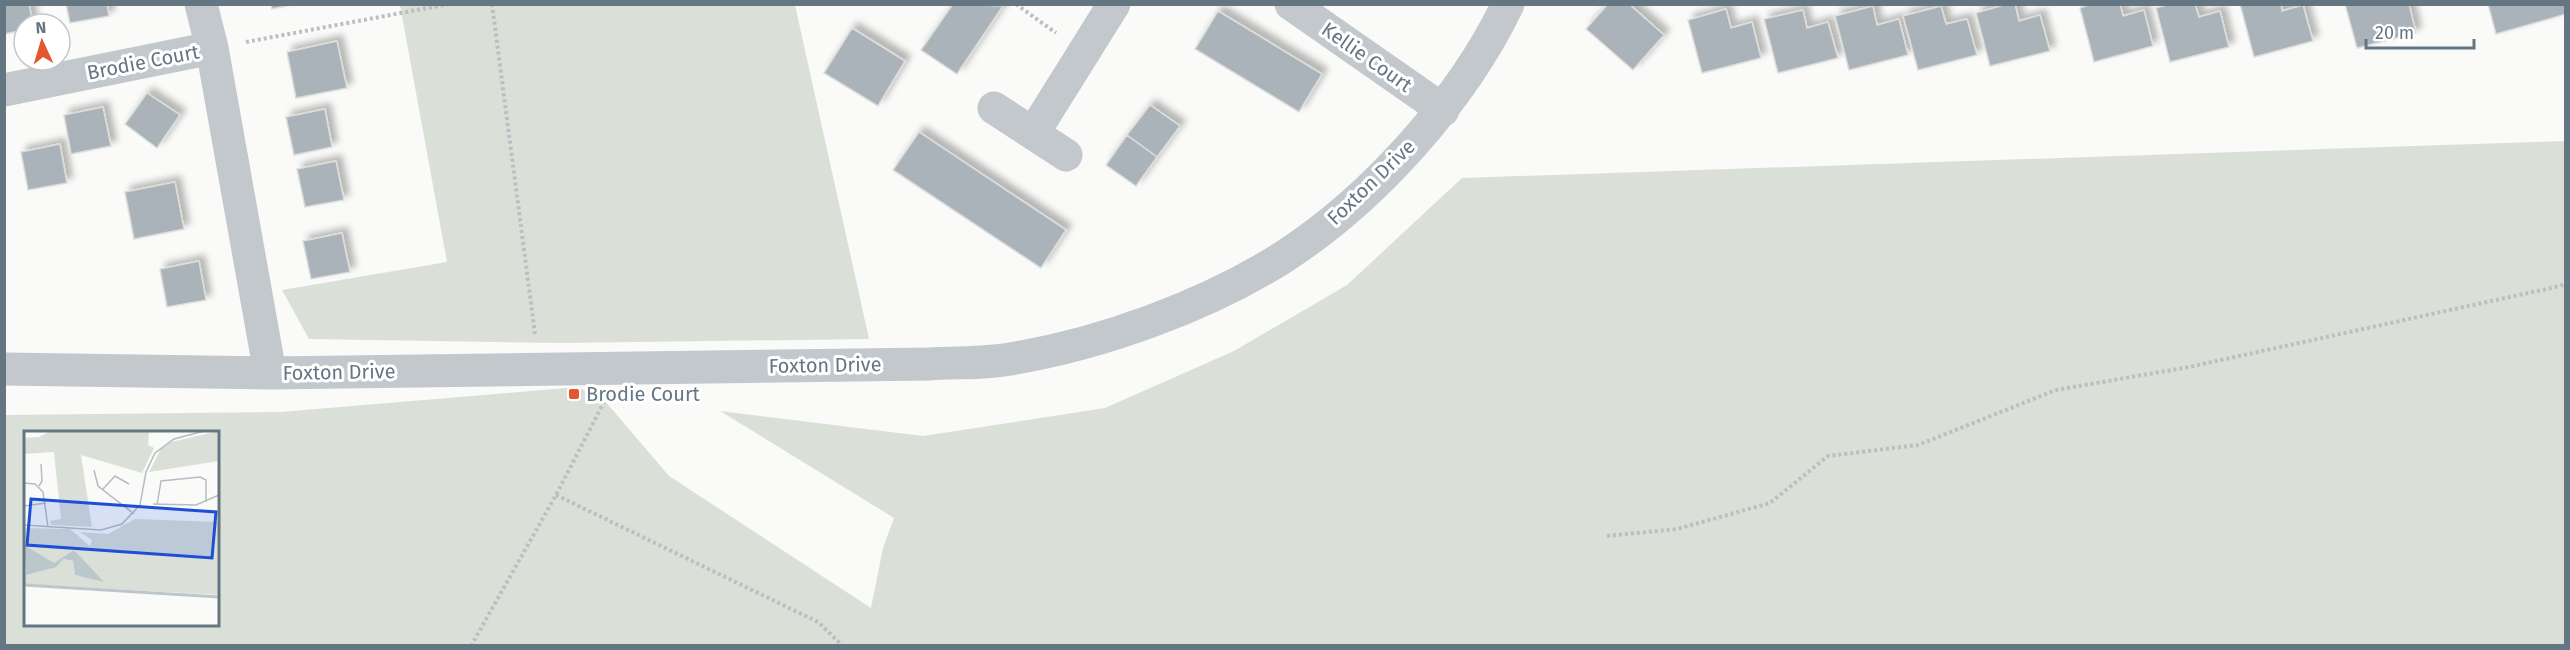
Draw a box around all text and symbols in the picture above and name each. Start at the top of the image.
north arrow [12,12,72,72]
scale bar [2366,12,2474,50]
street label: Kellie Court [1317,17,1418,97]
text: N [35,18,47,37]
text: 20 m [2375,22,2414,44]
street label: Brodie Court [85,39,202,85]
street label: Foxton Drive [1322,134,1420,230]
street label: Foxton Drive [768,352,882,378]
street label: Foxton Drive [282,359,396,385]
place label: Brodie Court [586,382,701,406]
marker: Brodie Court [567,387,581,401]
inset map [24,431,219,626]

